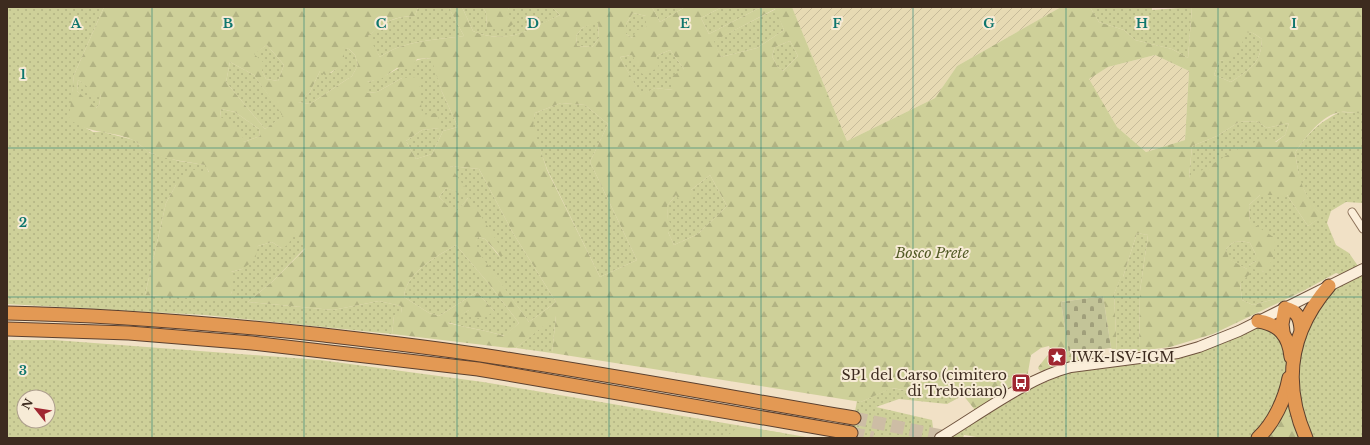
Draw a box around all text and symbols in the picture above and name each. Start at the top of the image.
text: A [70,15,82,32]
text: B [223,15,233,32]
text: C [376,15,387,32]
text: D [527,15,539,32]
text: E [680,15,690,32]
text: F [833,15,842,32]
text: G [983,15,995,32]
text: H [1136,15,1148,32]
text: I [1291,15,1297,32]
text: 1 [20,66,26,83]
text: 2 [19,214,27,231]
park label: Bosco Prete [894,244,969,262]
place icon: IWK-ISV-IGM [1046,346,1068,368]
place label: IWK-ISV-IGM [1071,348,1175,366]
text: 3 [19,362,27,379]
place label: SP1 del Carso (cimitero di Trebiciano) [842,366,1007,400]
bus stop icon: SP1 del Carso (cimitero di Trebiciano) [1010,372,1032,394]
north arrow [16,389,56,429]
text: N [19,395,36,412]

